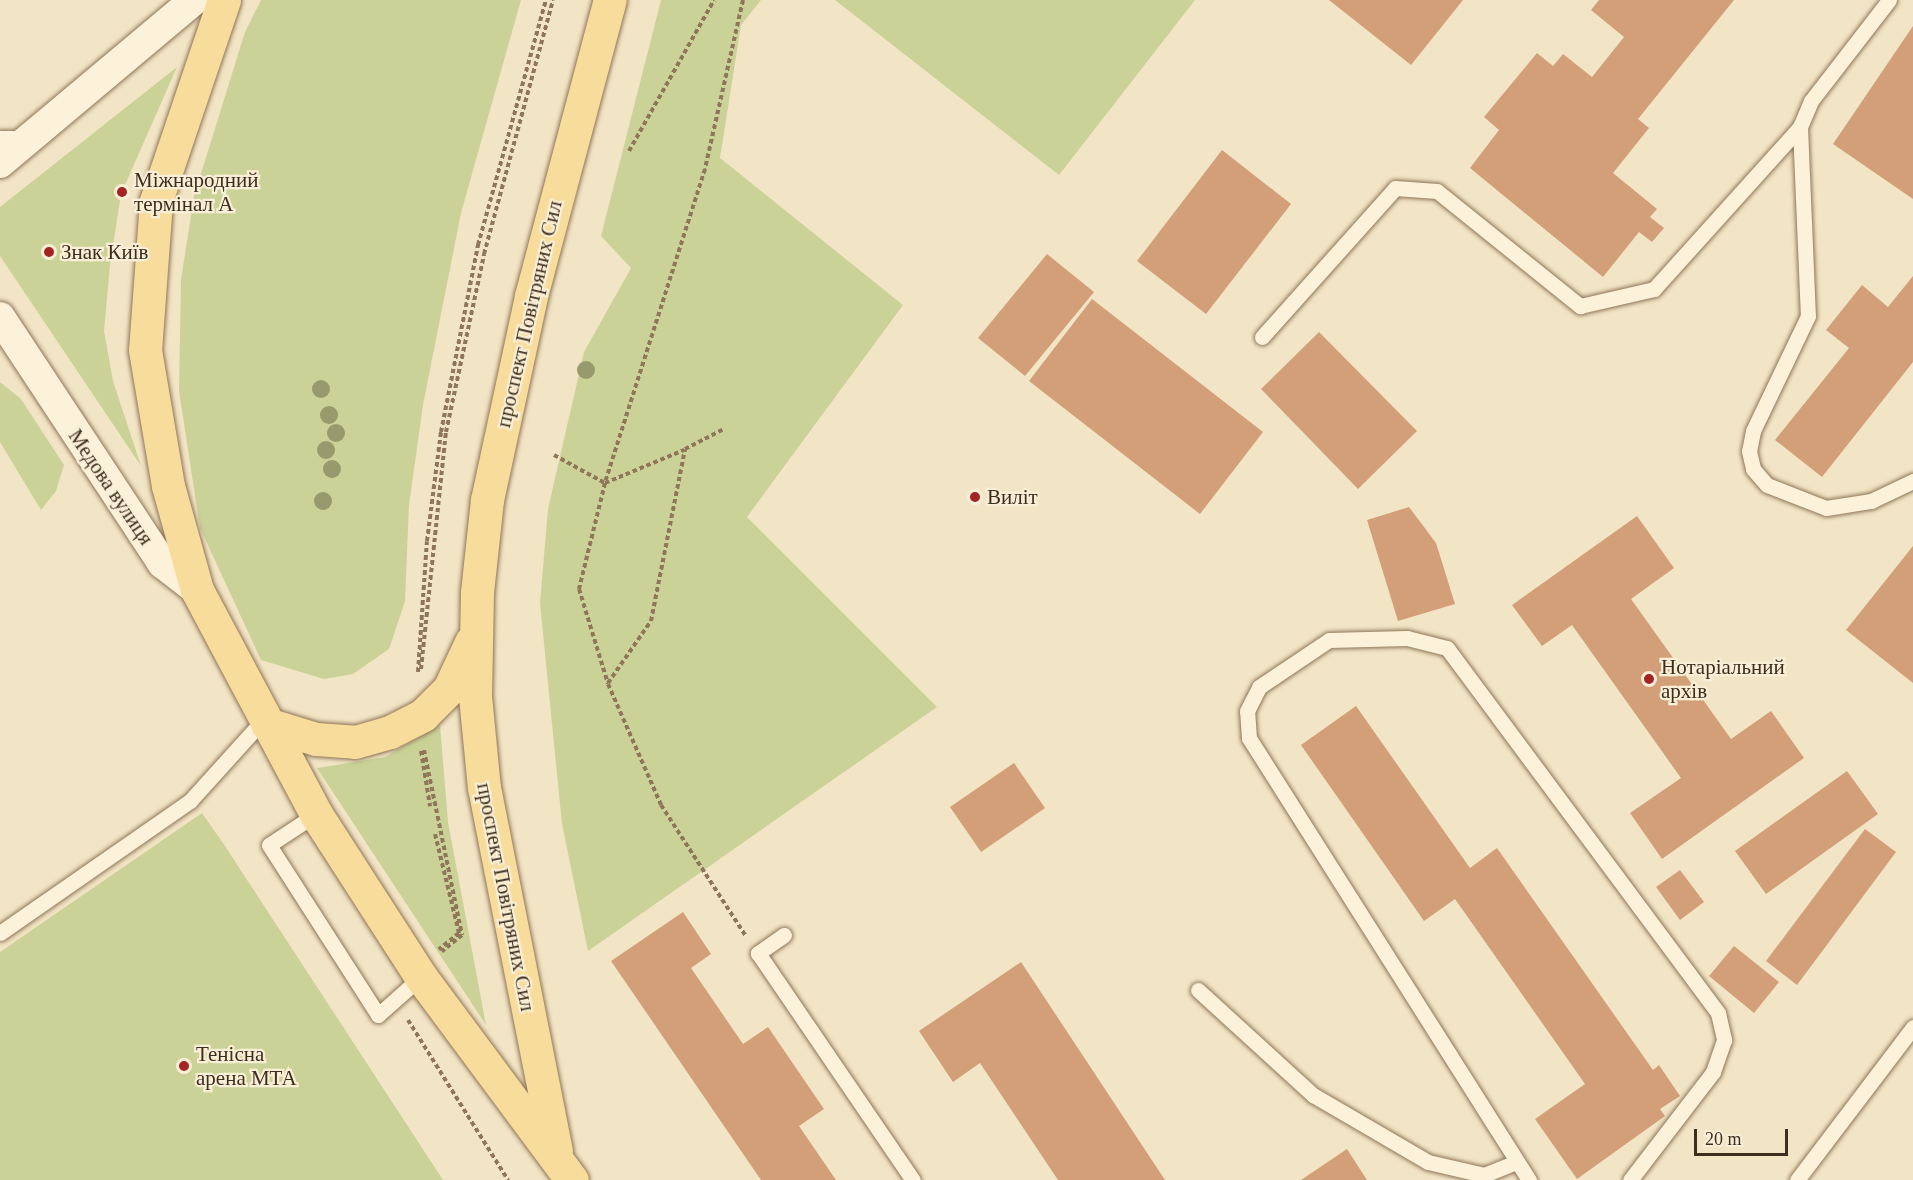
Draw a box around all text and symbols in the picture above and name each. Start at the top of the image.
place label: Міжнародний термінал А [134,167,258,217]
marker: Міжнародний термінал А [115,185,129,199]
street label: проспект Повітряних Сил [491,198,567,430]
place label: Знак Київ [61,239,149,265]
marker: Знак Київ [42,245,56,259]
street label: Медова вулиця [63,424,159,550]
place label: Виліт [987,484,1038,510]
marker: Виліт [968,490,982,504]
place label: Нотаріальний архів [1661,654,1785,704]
marker: Нотаріальний архів [1642,672,1656,686]
street label: проспект Повітряних Сил [472,781,540,1013]
place label: Тенісна арена МТА [196,1041,297,1091]
marker: Тенісна арена МТА [177,1059,191,1073]
scale bar [1697,1117,1792,1155]
text: 20 m [1705,1129,1742,1149]

